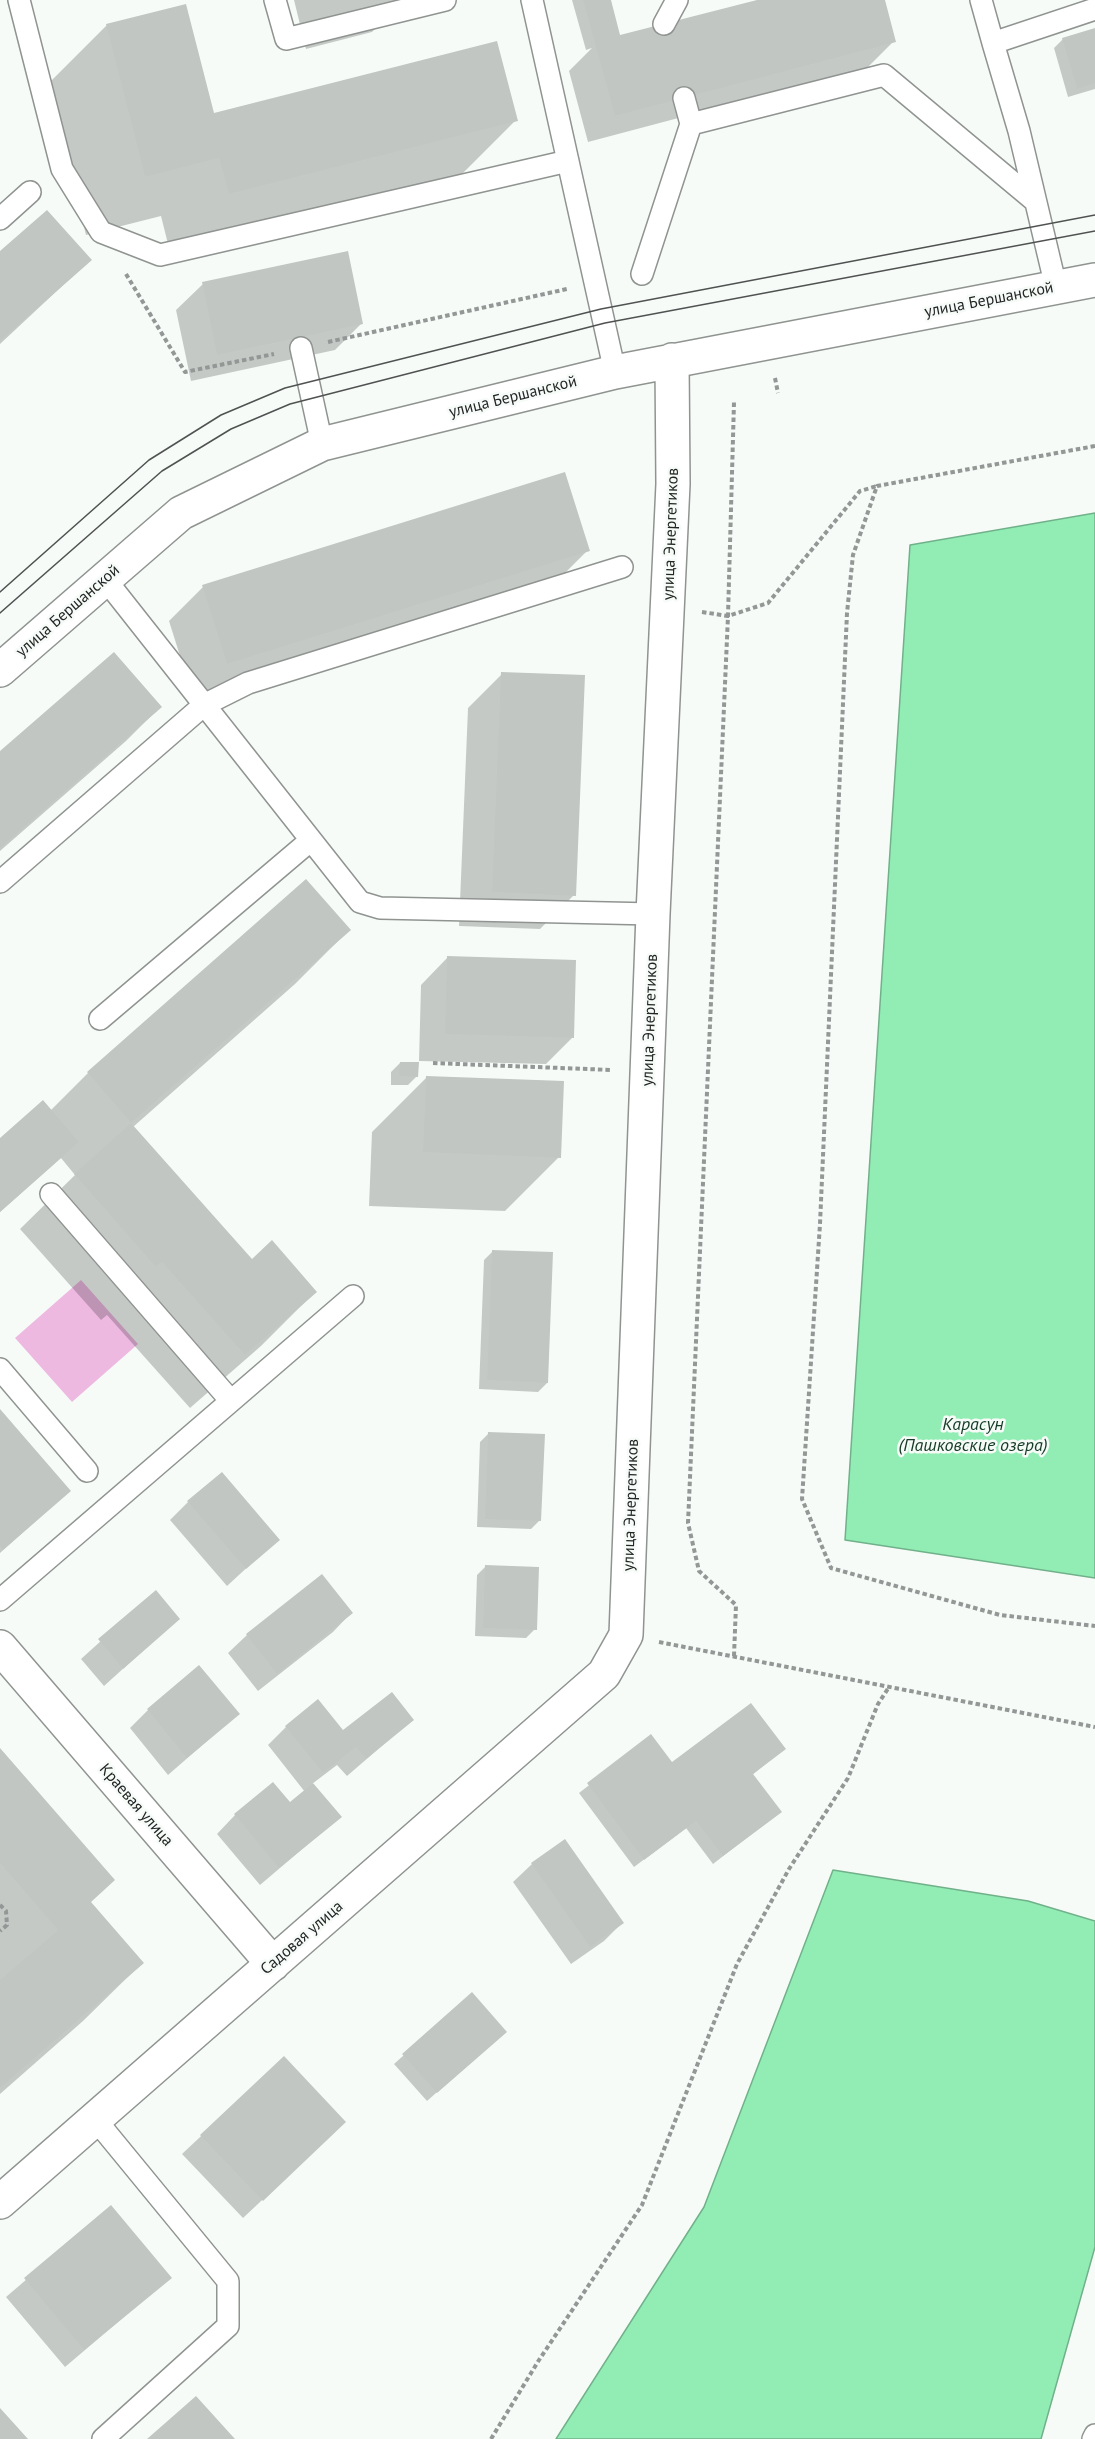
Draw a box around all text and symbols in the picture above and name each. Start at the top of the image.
street label: улица Бершанской [923,278,1055,322]
street label: улица Бершанской [447,372,579,422]
street label: улица Энергетиков [659,467,683,601]
street label: улица Бершанской [12,561,124,661]
street label: улица Энергетиков [638,953,662,1087]
water label: Карасун (Пашковские озера) [898,1414,1048,1456]
street label: улица Энергетиков [619,1438,643,1572]
street label: Краевая улица [95,1760,177,1850]
street label: Садовая улица [257,1897,347,1979]

